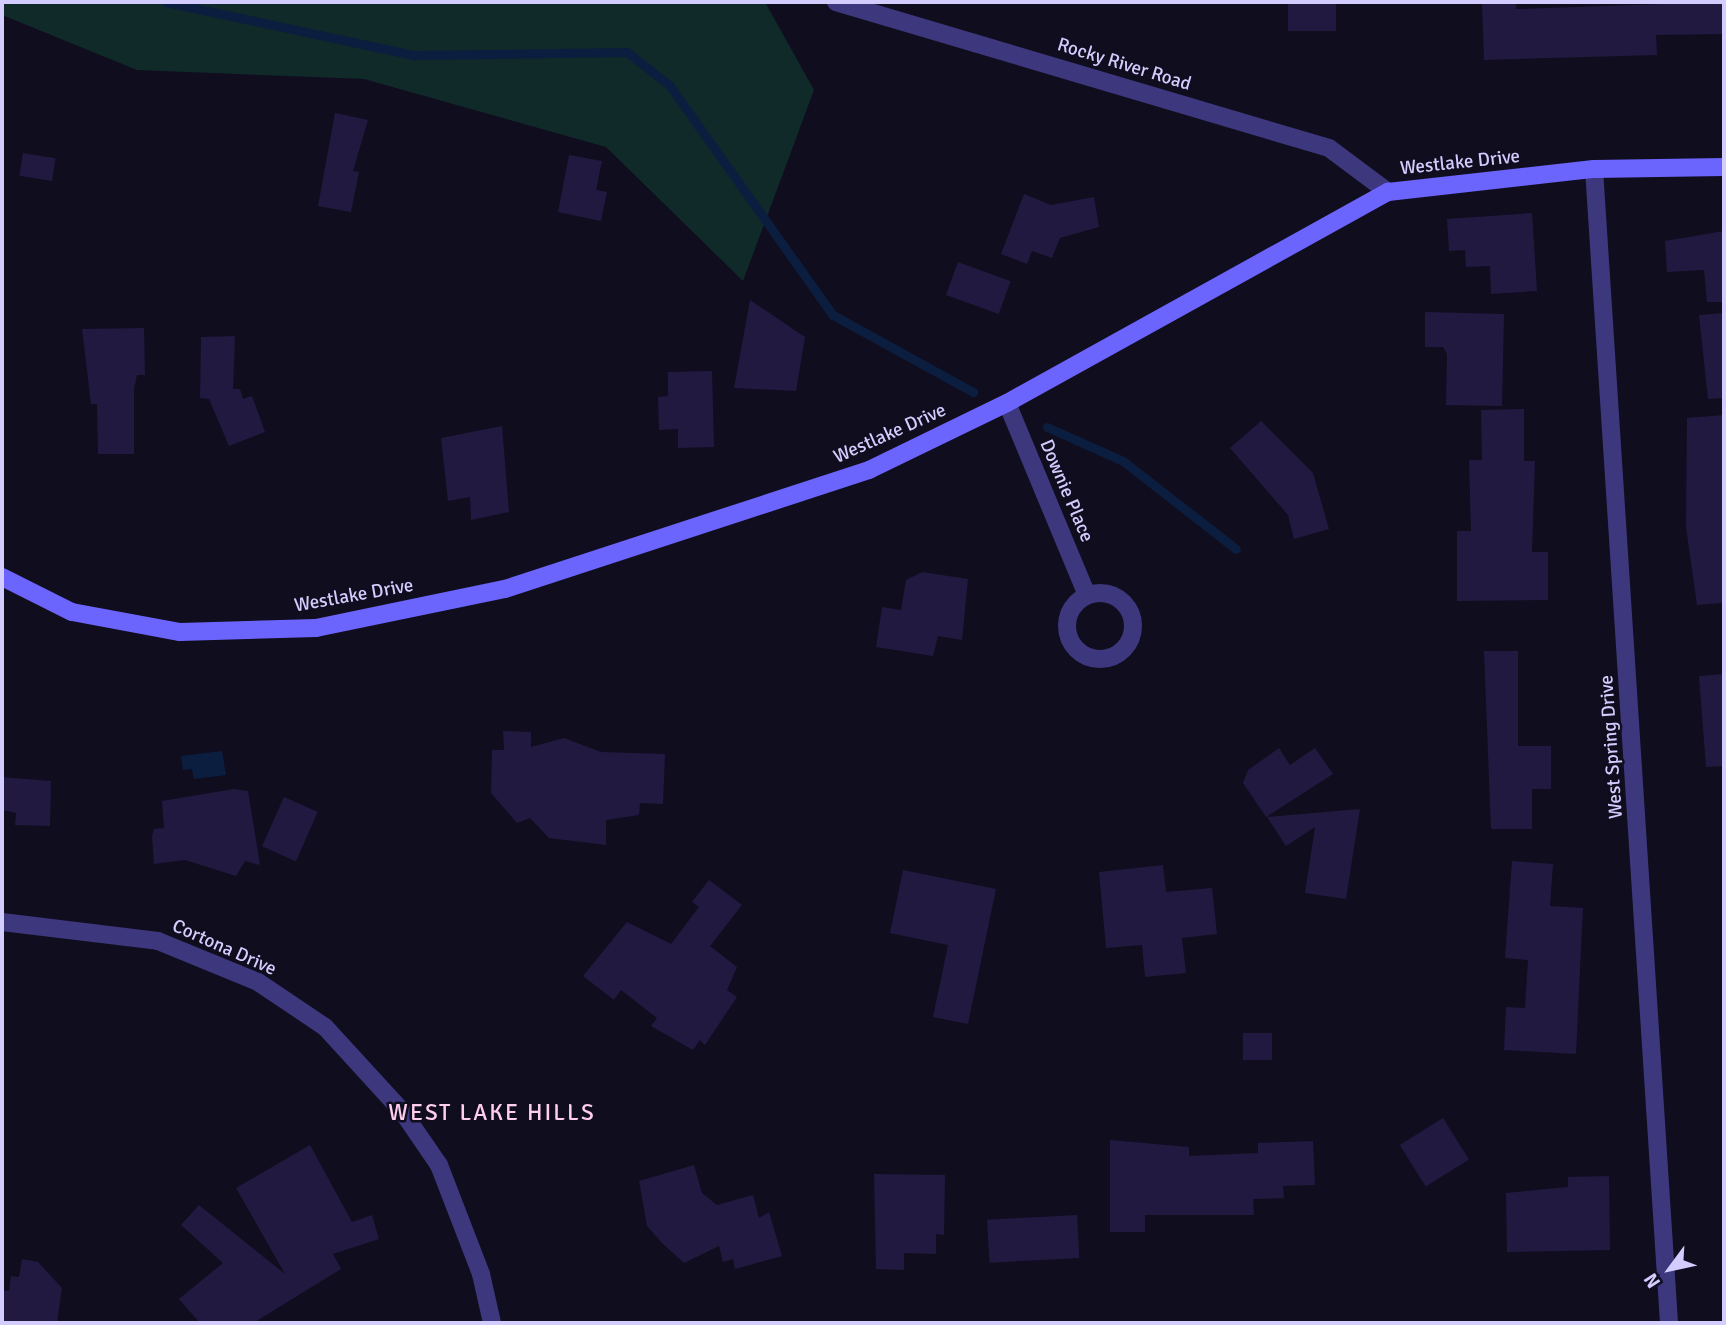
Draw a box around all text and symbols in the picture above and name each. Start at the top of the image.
street label: Rocky River Road [1054,34,1194,96]
street label: Westlake Drive [1399,145,1521,181]
street label: Westlake Drive [830,399,950,469]
street label: Downie Place [1034,436,1098,546]
street label: Westlake Drive [293,574,415,618]
street label: West Spring Drive [1596,674,1628,820]
street label: Cortona Drive [168,915,280,981]
district label: WEST LAKE HILLS [390,1099,594,1127]
north arrow [1635,1234,1705,1304]
text: N [1639,1268,1666,1293]

